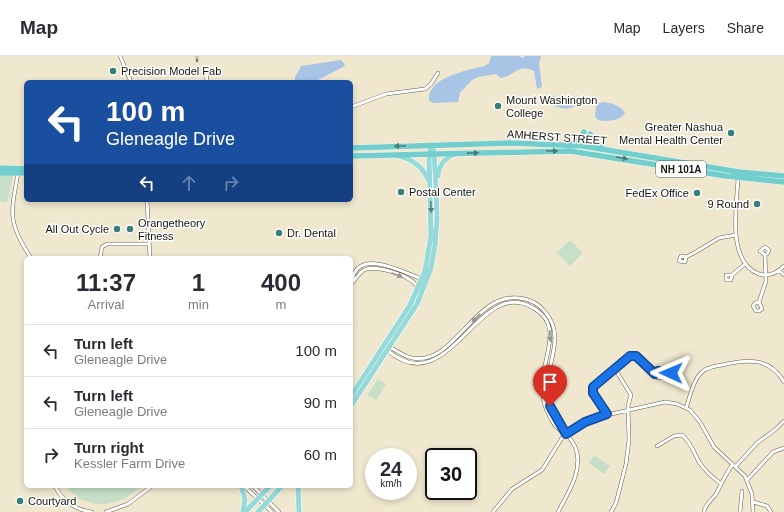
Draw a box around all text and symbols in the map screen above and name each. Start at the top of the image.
text: Map [20,17,58,38]
text: Map [613,20,641,36]
text: Layers [663,20,705,36]
text: Share [727,20,764,36]
place label: Precision Model Fab [121,65,221,77]
marker: Precision Model Fab [108,66,118,76]
place label: Mount Washington College [506,94,597,119]
icon: left [40,96,92,148]
text: 100 m [106,96,185,127]
marker: Mount Washington College [493,101,503,111]
place label: Greater Nashua Mental Health Center [619,121,724,146]
street label: AMHERST STREET [507,128,608,146]
marker: Greater Nashua Mental Health Center [726,128,736,138]
text: Gleneagle Drive [106,129,235,149]
one-way arrow [393,143,406,149]
one-way arrow [546,148,559,154]
one-way arrow [467,150,480,156]
one-way arrow [616,156,628,162]
road number: NH 101A [656,161,706,177]
icon: left [136,172,158,194]
icon: ahead [178,172,200,194]
icon: right [220,172,242,194]
place label: Postal Center [409,186,476,198]
marker: Postal Center [396,187,406,197]
place label: FedEx Office [626,187,689,199]
marker: FedEx Office [692,188,702,198]
place label: 9 Round [707,198,749,210]
marker: 9 Round [752,199,762,209]
one-way arrow [428,201,434,214]
place label: Orangetheory Fitness [138,217,206,242]
place label: All Out Cycle [45,223,109,235]
marker: All Out Cycle [112,224,122,234]
marker: Orangetheory Fitness [125,224,135,234]
place label: Dr. Dental [287,227,336,239]
marker: Dr. Dental [274,228,284,238]
text: 11:37 [76,269,136,296]
text: 1 [192,269,205,296]
text: 400 [261,269,301,296]
one-way arrow [392,272,404,278]
text: Arrival [88,297,124,312]
text: min [188,297,209,312]
text: m [276,297,286,312]
one-way arrow [471,313,482,322]
one-way arrow [547,330,553,343]
text: Turn left [74,335,133,352]
icon: left [40,340,62,362]
text: 100 m [295,342,337,359]
text: Gleneagle Drive [74,352,167,367]
position arrow [650,352,692,394]
pin [533,365,567,406]
icon: arrive [539,371,561,393]
text: Turn left [74,387,133,404]
icon: left [40,392,62,414]
text: 90 m [304,394,337,411]
text: Gleneagle Drive [74,404,167,419]
text: Turn right [74,439,144,456]
icon: right [40,444,62,466]
text: 60 m [304,446,337,463]
speed limit sign: 30 [425,448,477,500]
text: Kessler Farm Drive [74,456,185,471]
text: 24 [380,458,402,480]
text: km/h [380,478,402,489]
place label: Courtyard [28,495,76,507]
marker: Courtyard [15,496,25,506]

